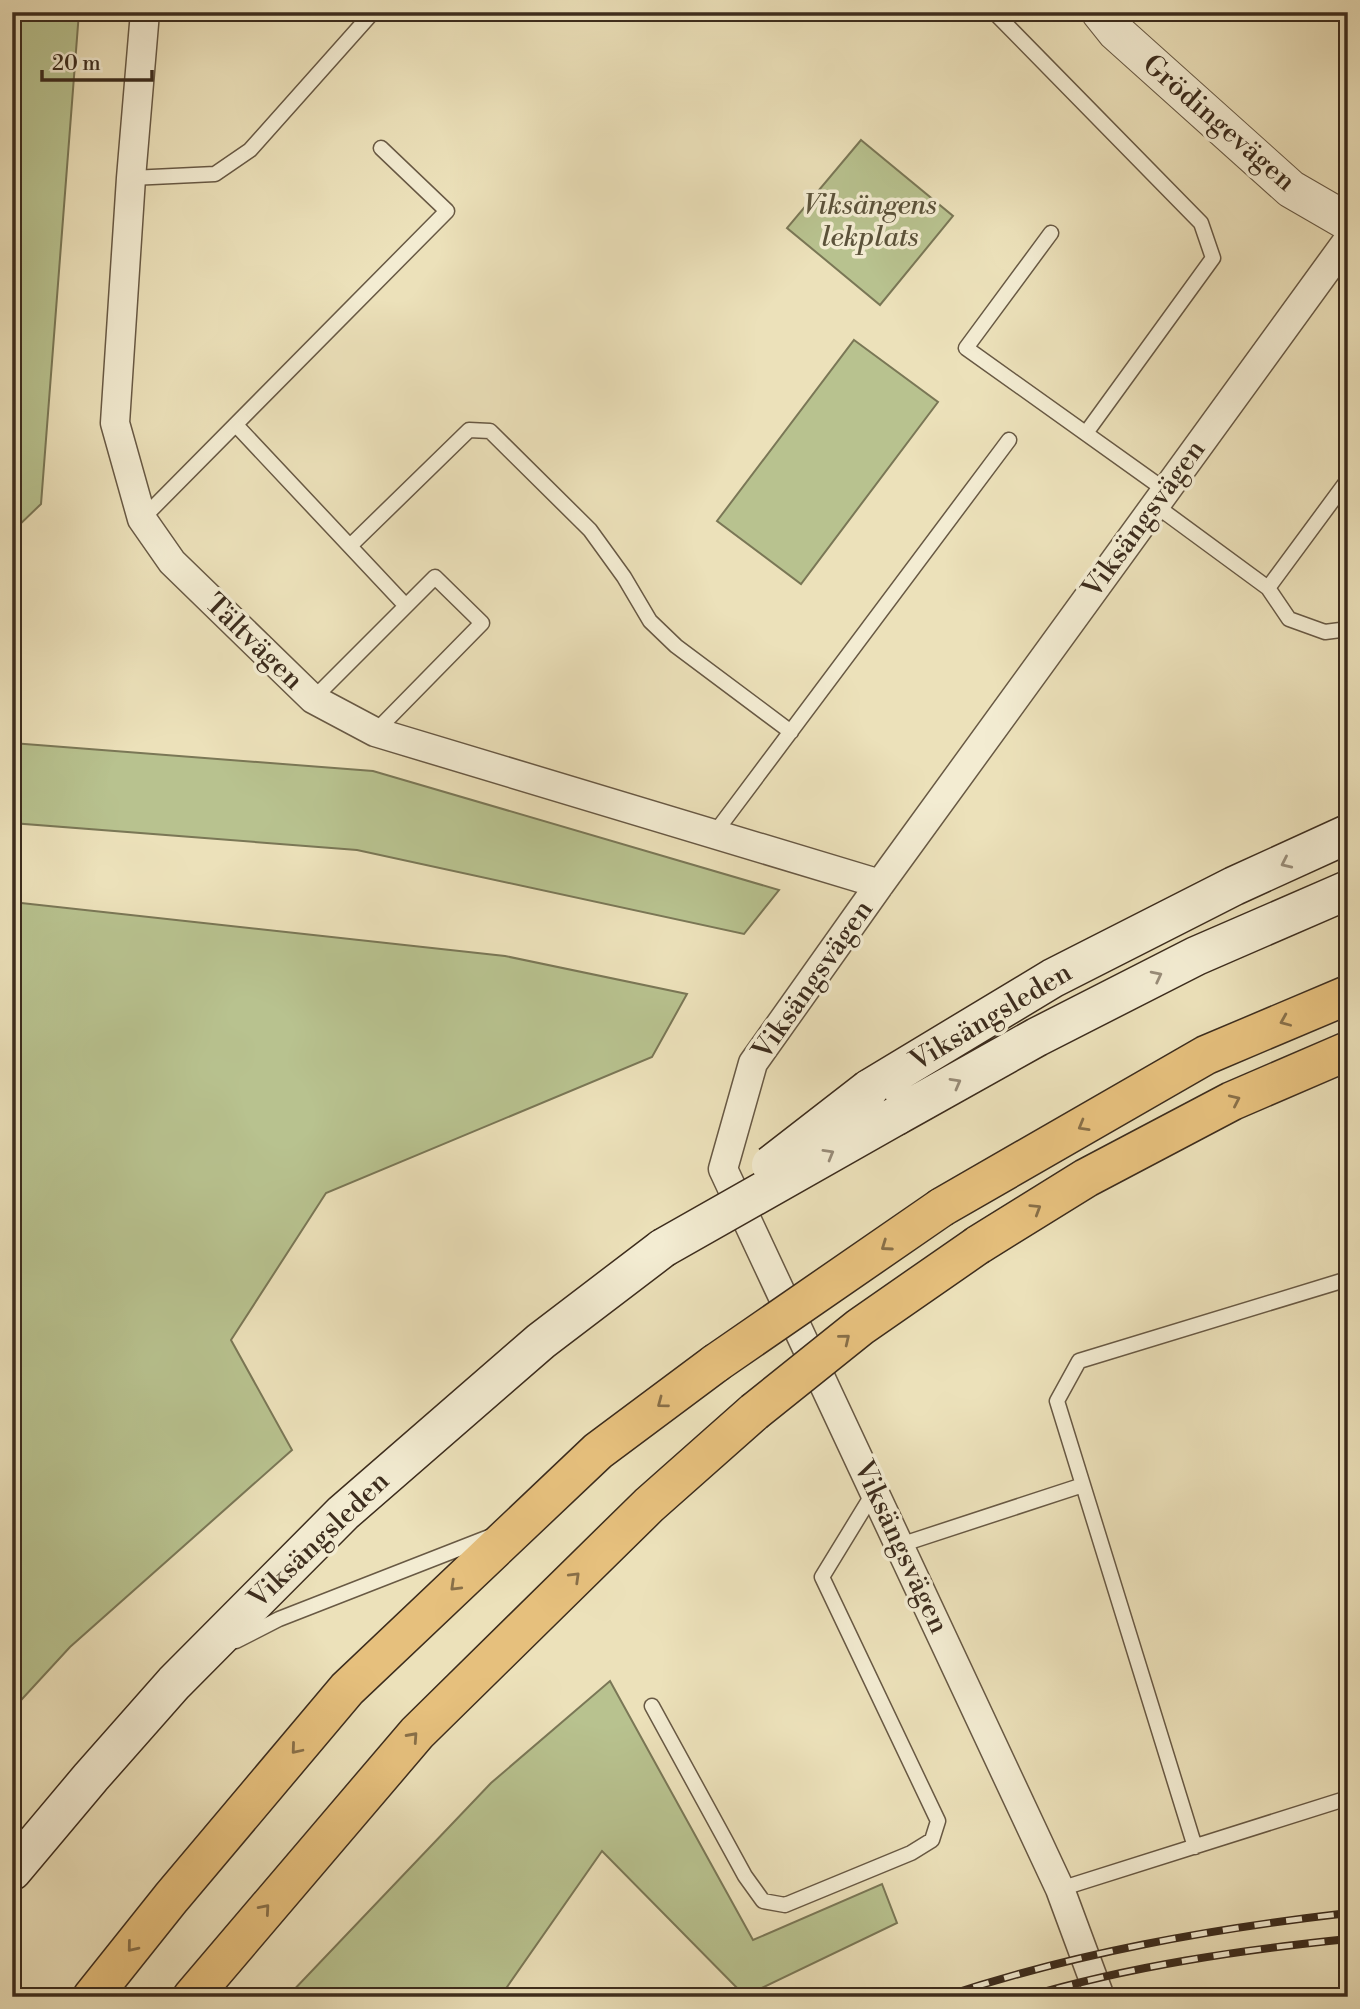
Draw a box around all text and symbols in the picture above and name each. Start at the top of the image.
scale bar [42,38,152,82]
street label: Grödingevägen [1135,47,1303,199]
text: 20 m [52,51,101,77]
park label: Viksängens lekplats [803,188,937,255]
street label: Viksängsvägen [1074,433,1213,606]
street label: Tältvägen [197,587,311,698]
one-way arrow [1281,854,1293,868]
street label: Viksängsvägen [745,893,881,1067]
street label: Viksängsleden [903,955,1078,1080]
one-way arrow [1150,971,1162,985]
one-way arrow [1280,1013,1292,1027]
one-way arrow [949,1078,961,1091]
one-way arrow [1228,1094,1240,1108]
one-way arrow [1078,1118,1091,1131]
one-way arrow [822,1149,835,1162]
one-way arrow [1028,1205,1041,1218]
one-way arrow [881,1238,894,1250]
one-way arrow [838,1334,850,1347]
one-way arrow [657,1395,670,1408]
street label: Viksängsvägen [845,1454,956,1639]
street label: Viksängsleden [241,1464,397,1617]
one-way arrow [567,1573,580,1586]
one-way arrow [450,1577,463,1590]
one-way arrow [405,1732,418,1745]
one-way arrow [292,1742,305,1754]
one-way arrow [257,1905,269,1918]
one-way arrow [127,1940,140,1952]

